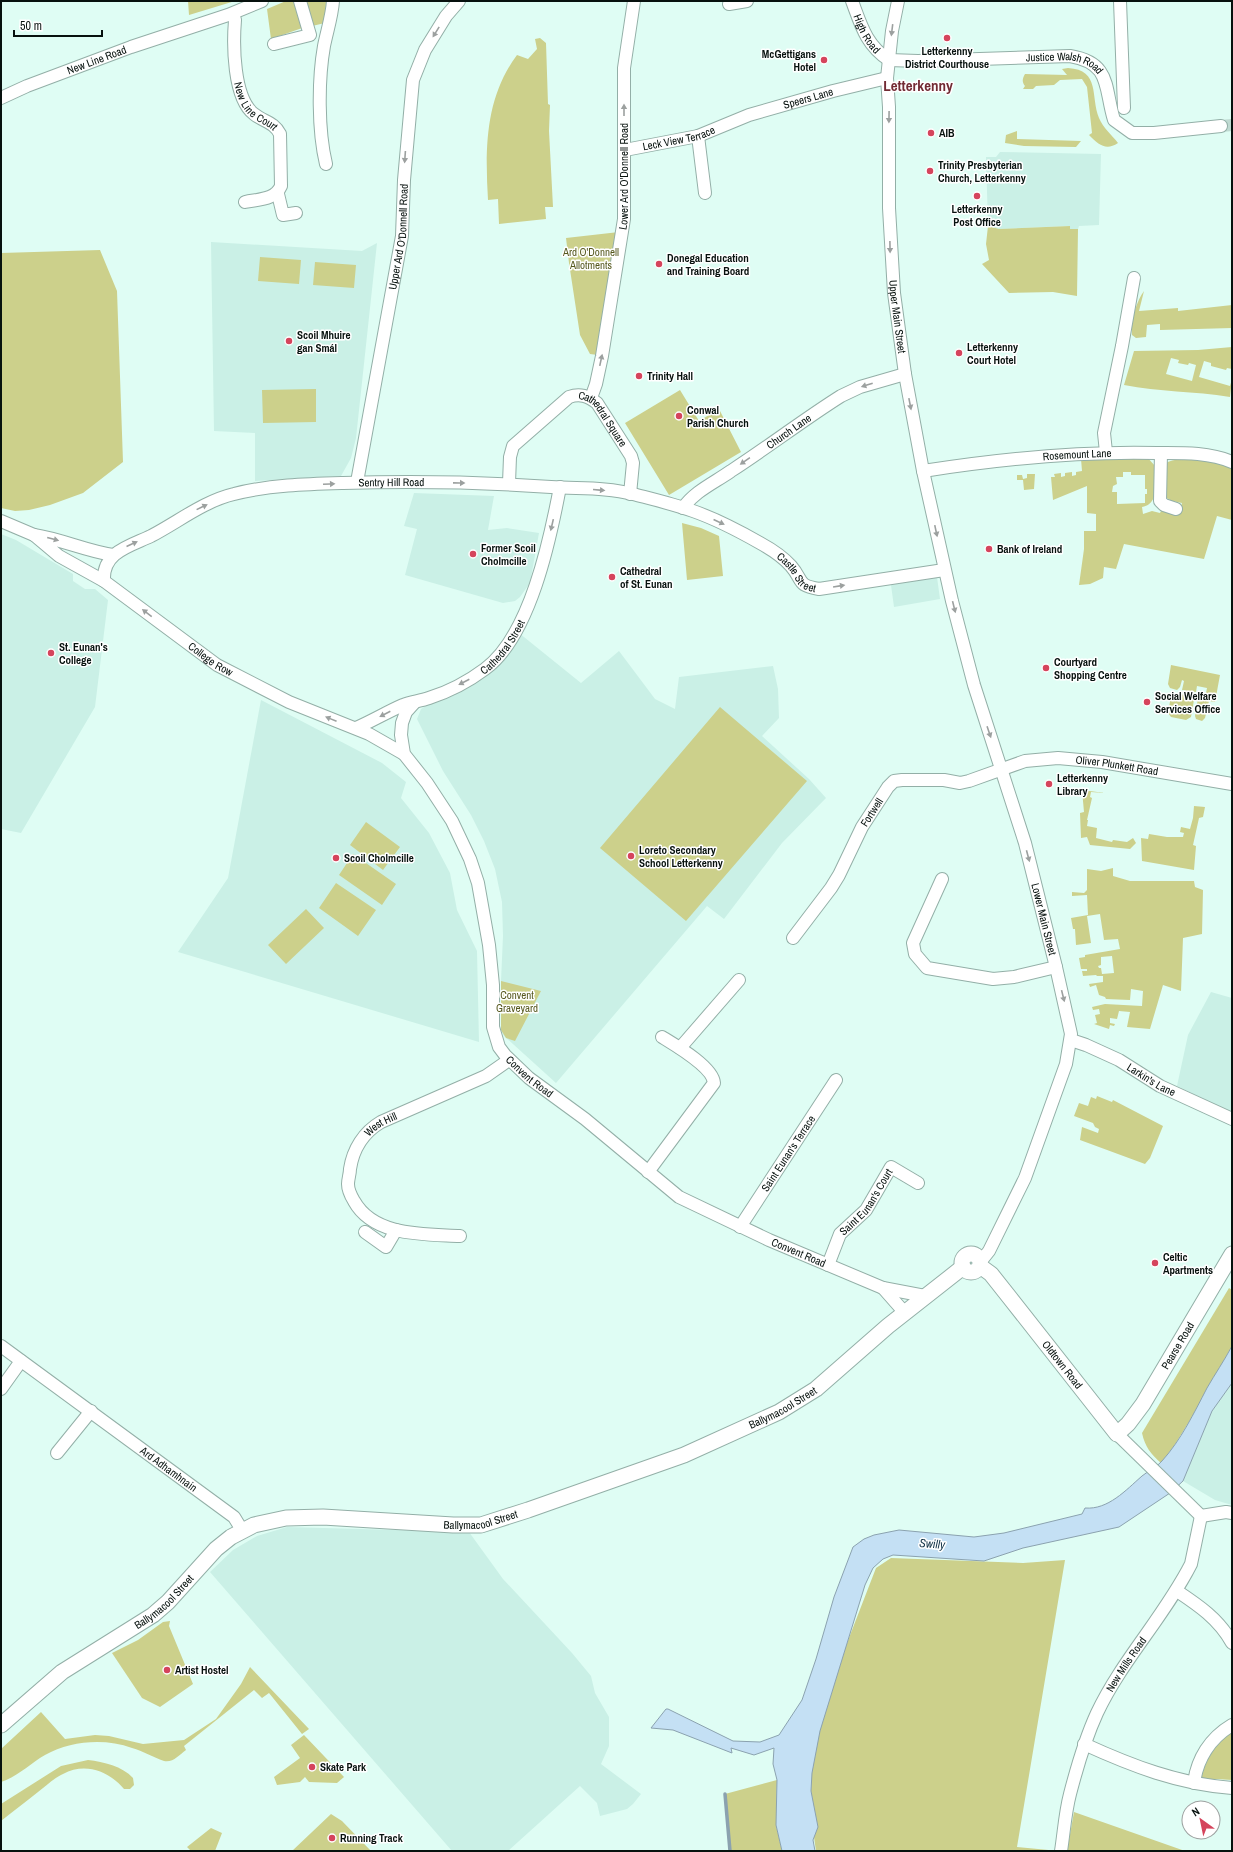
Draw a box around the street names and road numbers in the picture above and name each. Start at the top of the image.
street label: High Road [850,12,883,56]
street label: New Line Road [65,42,128,77]
street label: Justice Walsh Road [1026,49,1106,77]
street label: New Line Court [231,80,281,134]
street label: Speers Lane [782,84,835,112]
street label: Lower Ard O'Donnell Road [615,123,631,231]
street label: Leck View Terrace [641,123,717,153]
street label: Upper Ard O'Donnell Road [385,183,411,291]
street label: Upper Main Street [886,280,909,355]
street label: Cathedral Square [578,388,630,449]
street label: Church Lane [763,411,814,452]
street label: Rosemount Lane [1042,446,1112,463]
street label: Sentry Hill Road [358,475,424,490]
street label: Castle Street [774,549,818,595]
street label: Cathedral Street [477,617,528,677]
street label: College Row [185,639,236,679]
street label: Oliver Plunkett Road [1075,753,1159,778]
street label: Fortwell [857,795,886,829]
street label: Lower Main Street [1028,882,1060,957]
street label: Convent Road [503,1053,556,1100]
street label: Larkin's Lane [1124,1060,1178,1099]
street label: West Hill [361,1109,399,1139]
street label: Saint Eunan's Terrace [758,1112,818,1194]
street label: Saint Eunan's Court [836,1166,896,1238]
street label: Convent Road [769,1235,828,1270]
street label: Pearse Road [1158,1319,1197,1372]
street label: Oldtown Road [1039,1338,1086,1391]
street label: Ballymacool Street [747,1383,820,1432]
street label: Ard Adhamhnain [137,1443,200,1495]
street label: Ballymacool Street [443,1507,520,1532]
street label: Ballymacool Street [132,1571,197,1632]
street label: New Mills Road [1103,1634,1149,1694]

